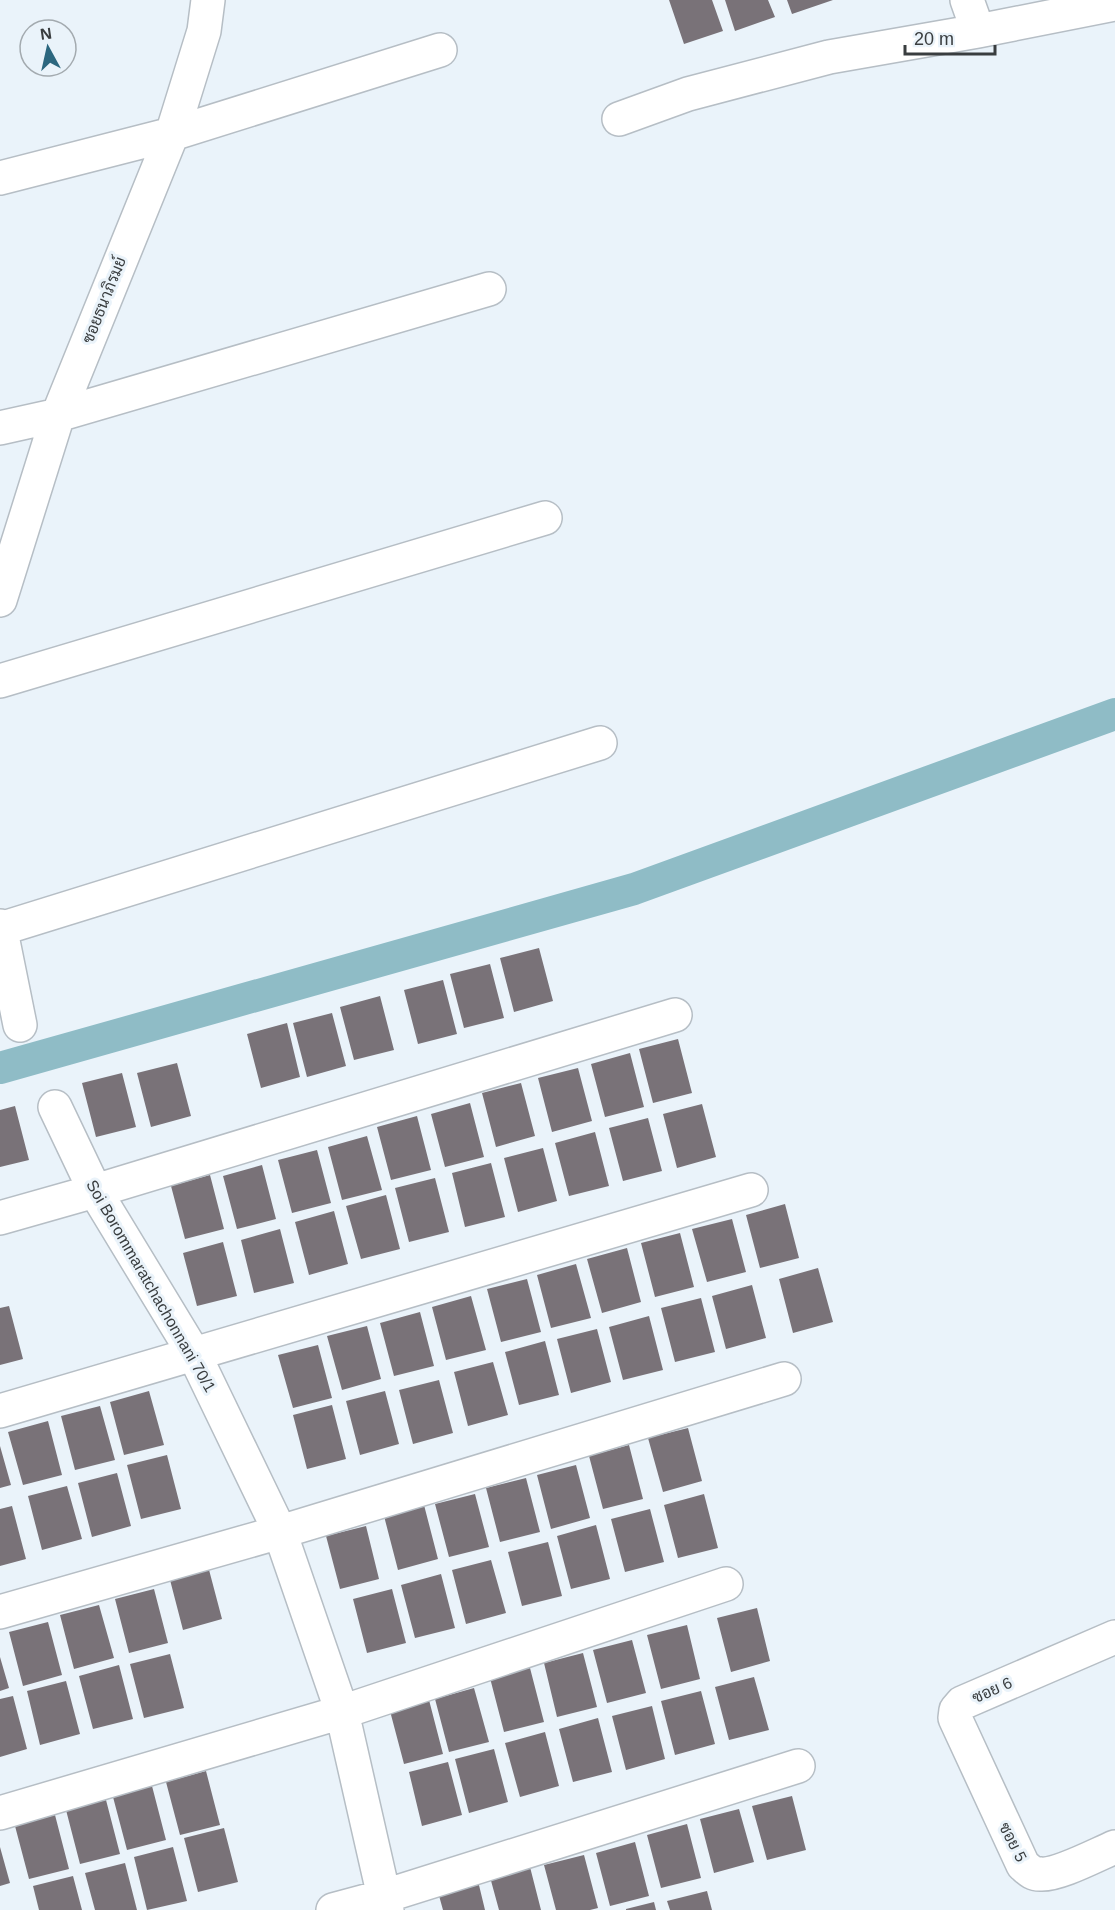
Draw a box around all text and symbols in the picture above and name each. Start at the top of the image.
north arrow [18,18,78,78]
scale bar [905,18,995,56]
text: N [39,24,53,43]
text: 20 m [914,29,954,49]
street label: ซอยธนาภิรมย์ [75,253,129,346]
street label: Soi Borommaratchachonnani 70/1 [83,1177,219,1395]
street label: ซอย 6 [969,1674,1015,1706]
street label: ซอย 5 [996,1820,1030,1865]

